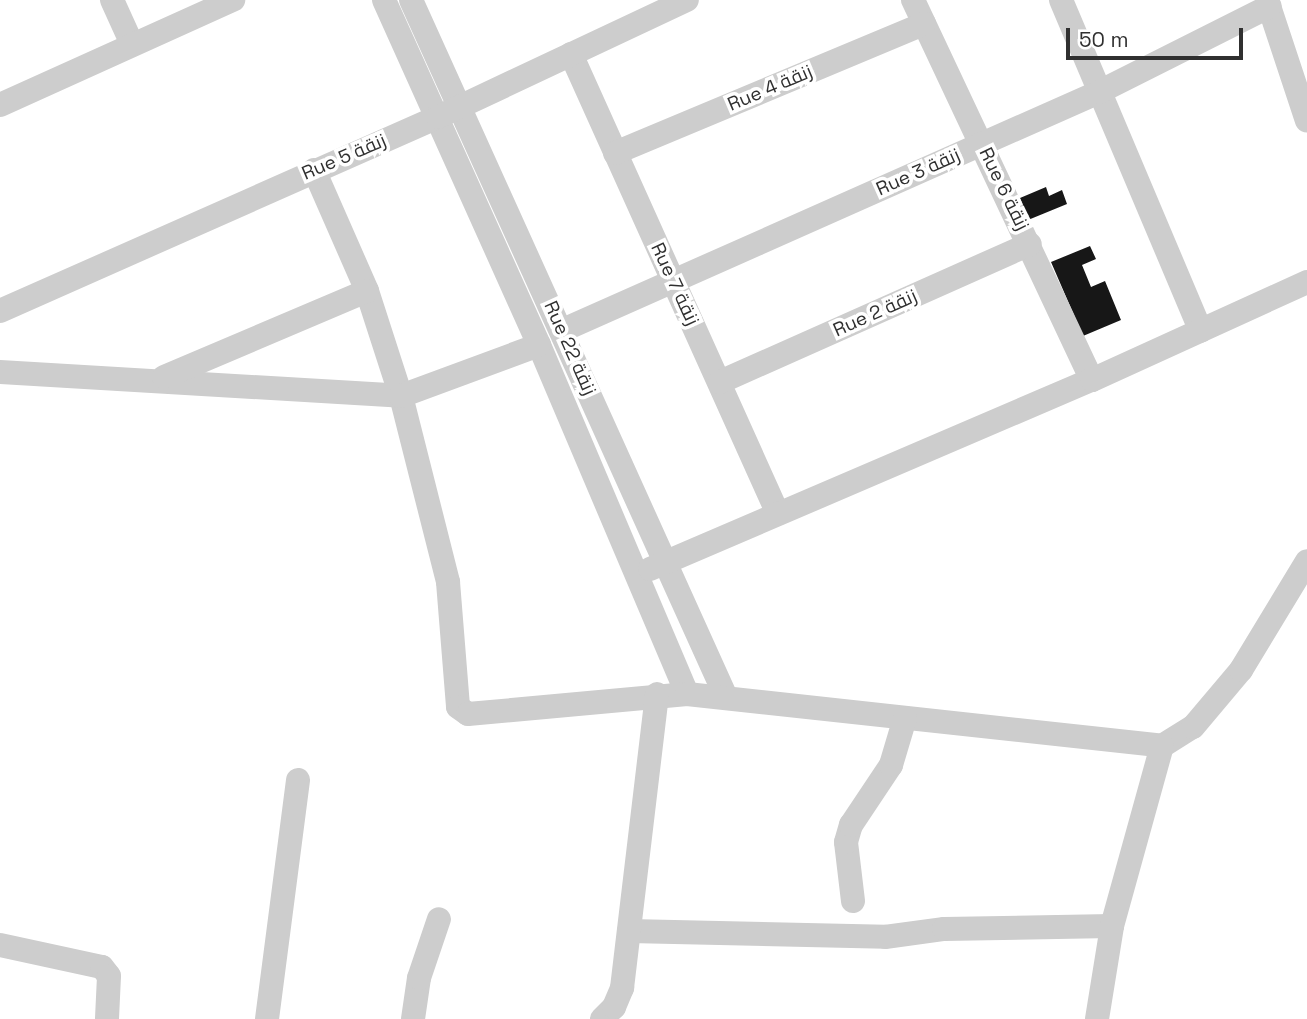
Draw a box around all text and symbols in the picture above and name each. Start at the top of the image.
scale bar [1069,14,1246,58]
text: 50 m [1079,26,1129,53]
street label: Rue 4 زنقة [724,60,816,116]
street label: Rue 5 زنقة [298,129,390,185]
street label: Rue 3 زنقة [873,143,963,201]
street label: Rue 6 زنقة [974,144,1034,234]
street label: Rue 7 زنقة [646,239,704,329]
street label: Rue 2 زنقة [830,284,920,342]
street label: Rue 22 زنقة [539,297,601,399]

